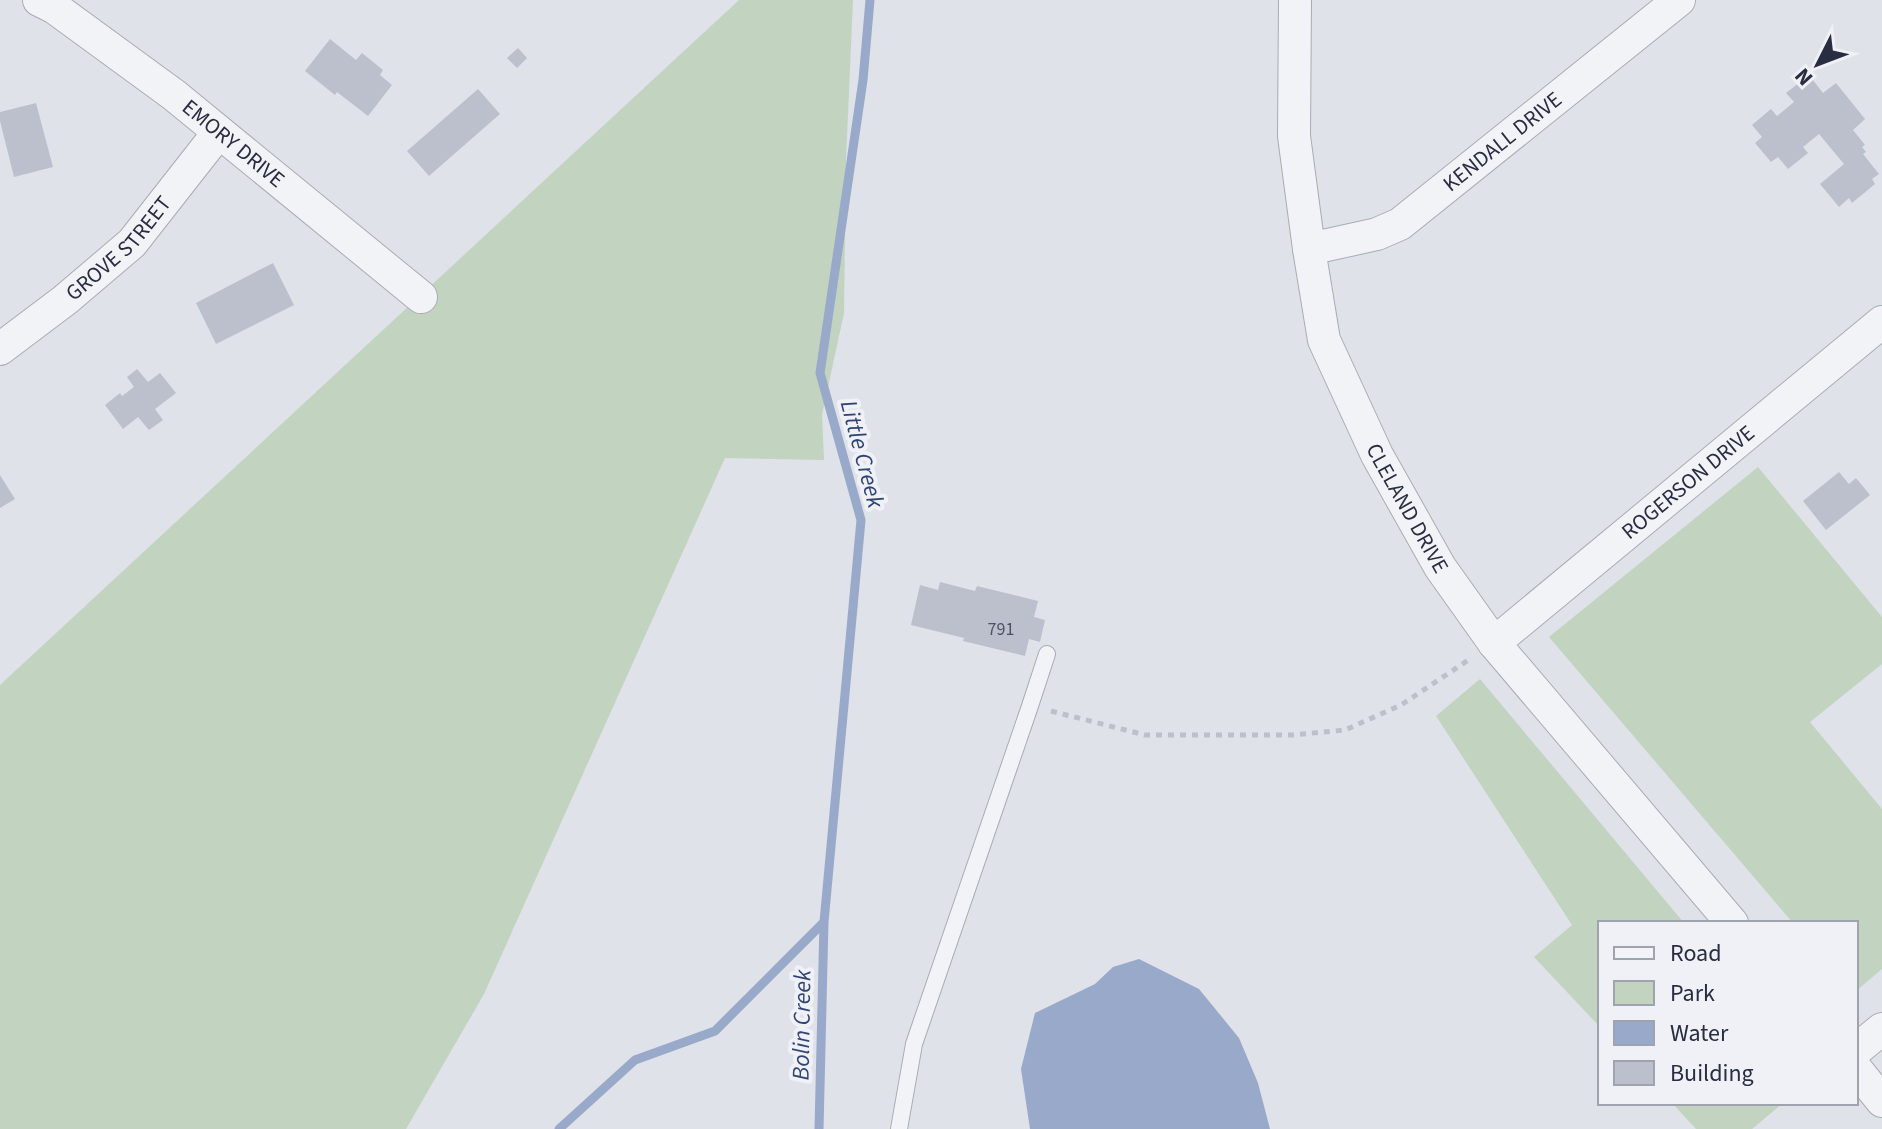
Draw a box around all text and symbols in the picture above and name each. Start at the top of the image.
north arrow [1778,24,1858,104]
text: N [1787,61,1821,93]
street label: KENDALL DRIVE [1436,84,1569,200]
street label: EMORY DRIVE [175,92,292,195]
street label: GROVE STREET [59,189,179,309]
water label: Little Creek [831,396,893,512]
street label: ROGERSON DRIVE [1615,418,1762,547]
street label: CLELAND DRIVE [1358,438,1456,579]
house number: 791 [988,617,1014,642]
legend [1598,921,1858,1105]
text: Road [1670,936,1722,971]
water label: Bolin Creek [784,969,820,1081]
text: Park [1670,976,1715,1011]
text: Water [1670,1016,1729,1051]
text: Building [1670,1056,1754,1091]

